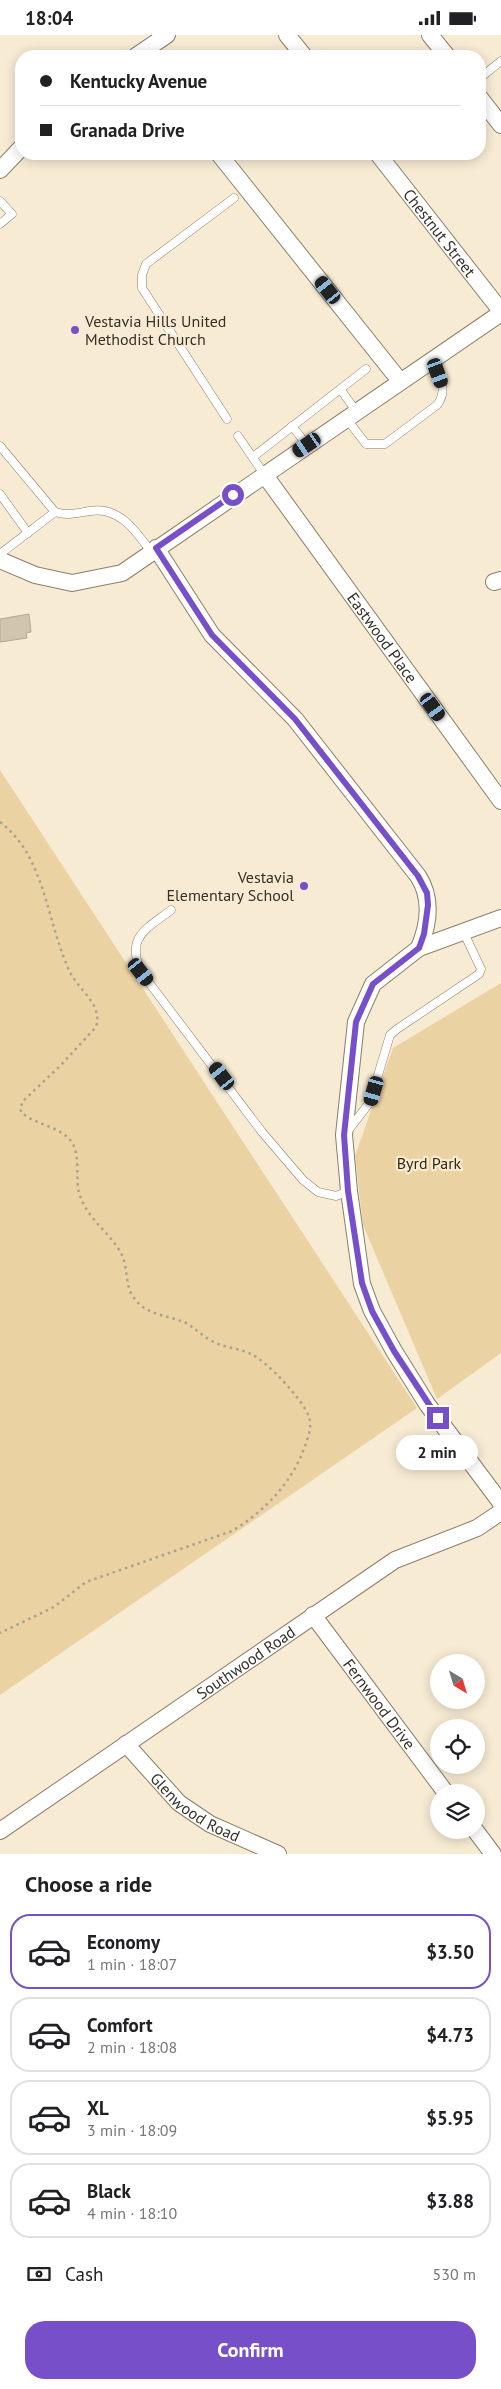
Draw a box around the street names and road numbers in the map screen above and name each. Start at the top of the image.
street label: Chestnut Street [399,185,481,281]
street label: Eastwood Place [343,588,422,687]
street label: Southwood Road [192,1622,299,1703]
street label: Fernwood Drive [339,1655,420,1753]
street label: Glenwood Road [146,1768,243,1846]

